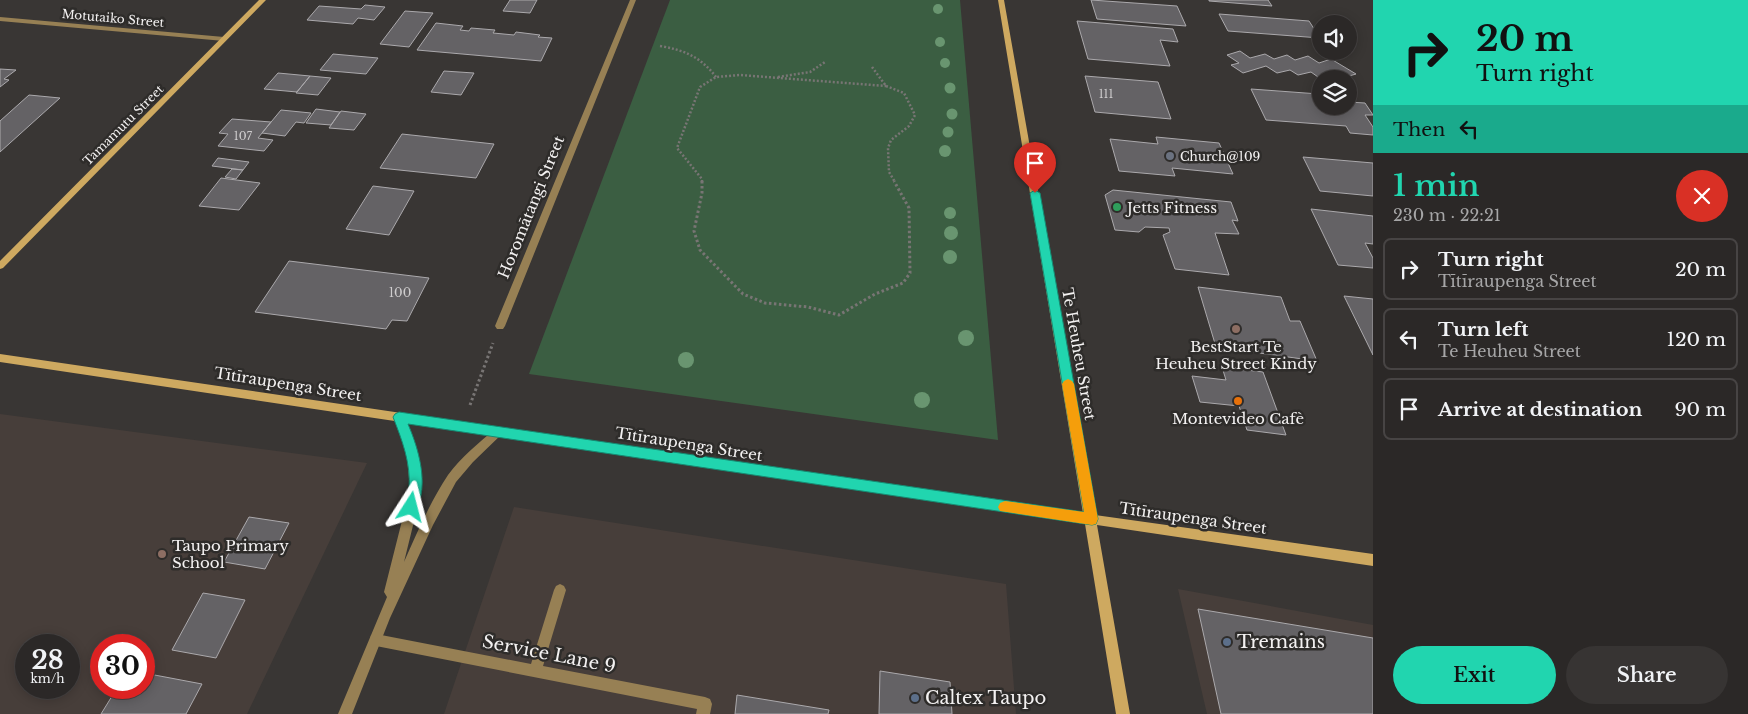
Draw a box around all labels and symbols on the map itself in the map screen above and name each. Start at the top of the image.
street label: Motutaiko Street [61,6,165,30]
street label: Tamamutu Street [80,81,167,168]
house number: 111 [1099,87,1113,101]
house number: 107 [234,129,253,143]
street label: Horomātangi Street [494,133,568,281]
pin [1014,142,1056,193]
place label: Church@109 [1180,149,1260,164]
marker: Church@109 [1164,150,1176,162]
place label: Jetts Fitness [1125,198,1217,217]
marker: Jetts Fitness [1111,201,1123,213]
house number: 100 [389,285,411,300]
street label: Te Heuheu Street [1058,286,1100,422]
marker: BestStart Te Heuheu Street Kindy [1230,323,1242,335]
place label: BestStart Te Heuheu Street Kindy [1155,337,1317,373]
street label: Tītīraupenga Street [213,363,363,405]
marker: Montevideo Cafè [1232,395,1244,407]
place label: Montevideo Cafè [1172,409,1304,428]
street label: Tītīraupenga Street [614,423,764,465]
position arrow [384,480,436,532]
street label: Tītīraupenga Street [1118,498,1268,538]
place label: Taupo Primary School [172,536,289,572]
marker: Taupo Primary School [156,548,168,560]
street label: Service Lane 9 [481,630,617,678]
place label: Tremains [1237,631,1325,653]
speed limit sign: 30 [90,634,155,699]
marker: Tremains [1221,636,1233,648]
place label: Caltex Taupo [925,687,1046,709]
marker: Caltex Taupo [909,692,921,704]

